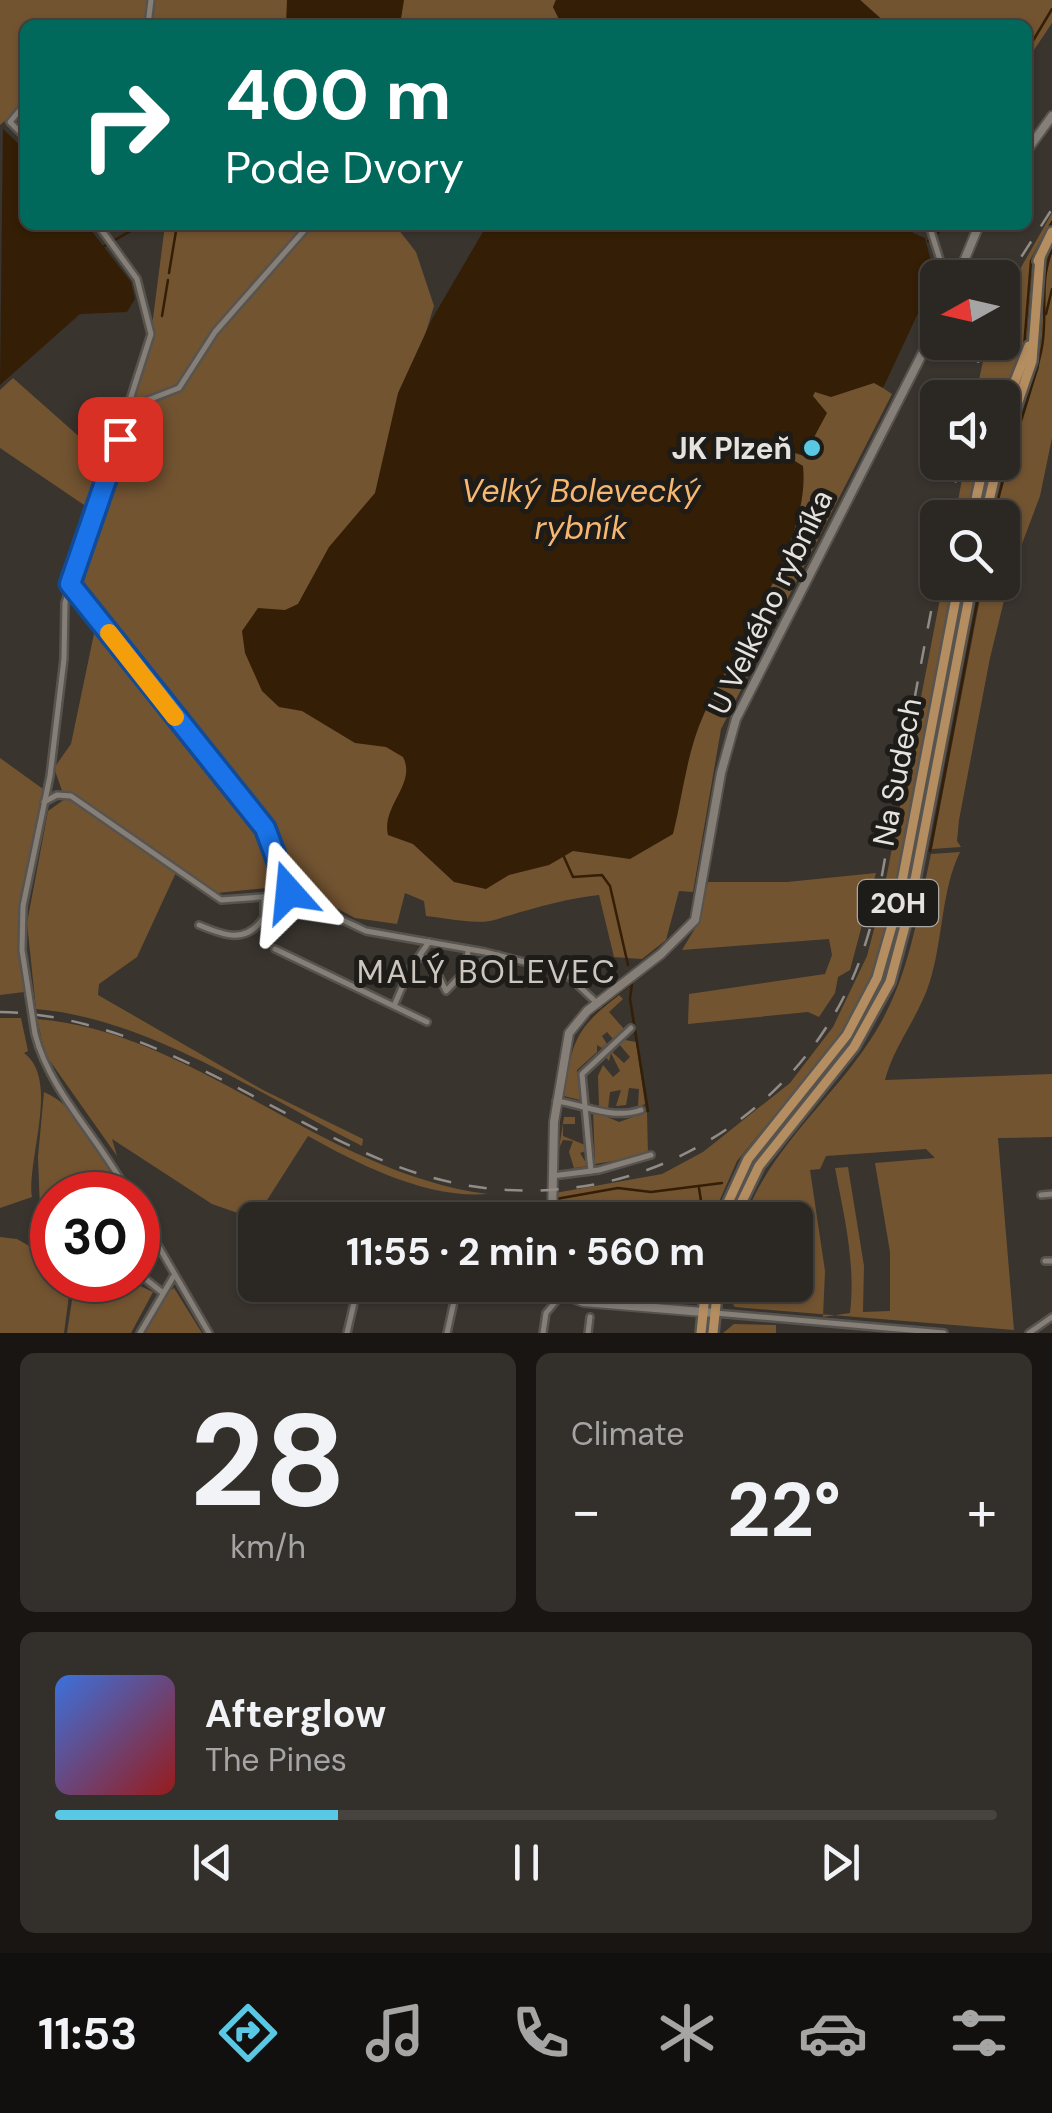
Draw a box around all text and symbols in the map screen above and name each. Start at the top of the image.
text: 400 m [225,50,451,141]
icon: right [60,60,190,190]
text: Pode Dvory [225,138,464,197]
north arrow [920,260,1020,360]
map controls [920,260,1020,600]
button: sound [920,380,1020,480]
pin [78,397,163,482]
icon: arrive [93,412,148,467]
place label: JK Plzeň [671,429,792,468]
marker: JK Plzeň [801,437,823,459]
water label: Velký Bolevecký rybník [461,470,702,549]
street label: U Velkého rybníka [699,483,841,721]
button: search [920,500,1020,600]
street label: Na Sudech [864,695,930,849]
position arrow [237,840,341,944]
road number: 20H [858,880,938,926]
district label: MALÝ BOLEVEC [357,951,617,993]
speed limit sign: 30 [30,1172,160,1302]
text: 11:55 · 2 min · 560 m [346,1227,705,1277]
text: 28 [190,1376,346,1545]
text: Climate [571,1413,685,1455]
text: 22° [727,1462,841,1559]
text: − [571,1475,601,1547]
text: + [967,1475,997,1547]
text: km/h [230,1526,306,1568]
text: Afterglow [205,1689,386,1739]
text: The Pines [205,1739,347,1781]
icon: previous [185,1835,240,1890]
icon: pause [499,1835,554,1890]
icon: next [813,1835,868,1890]
icon: directions [213,1998,283,2068]
icon: music [360,1998,430,2068]
icon: phone [506,1998,576,2068]
icon: climate [652,1998,722,2068]
icon: car [798,1998,868,2068]
icon: filters [944,1998,1014,2068]
text: 11:53 [38,2004,137,2063]

